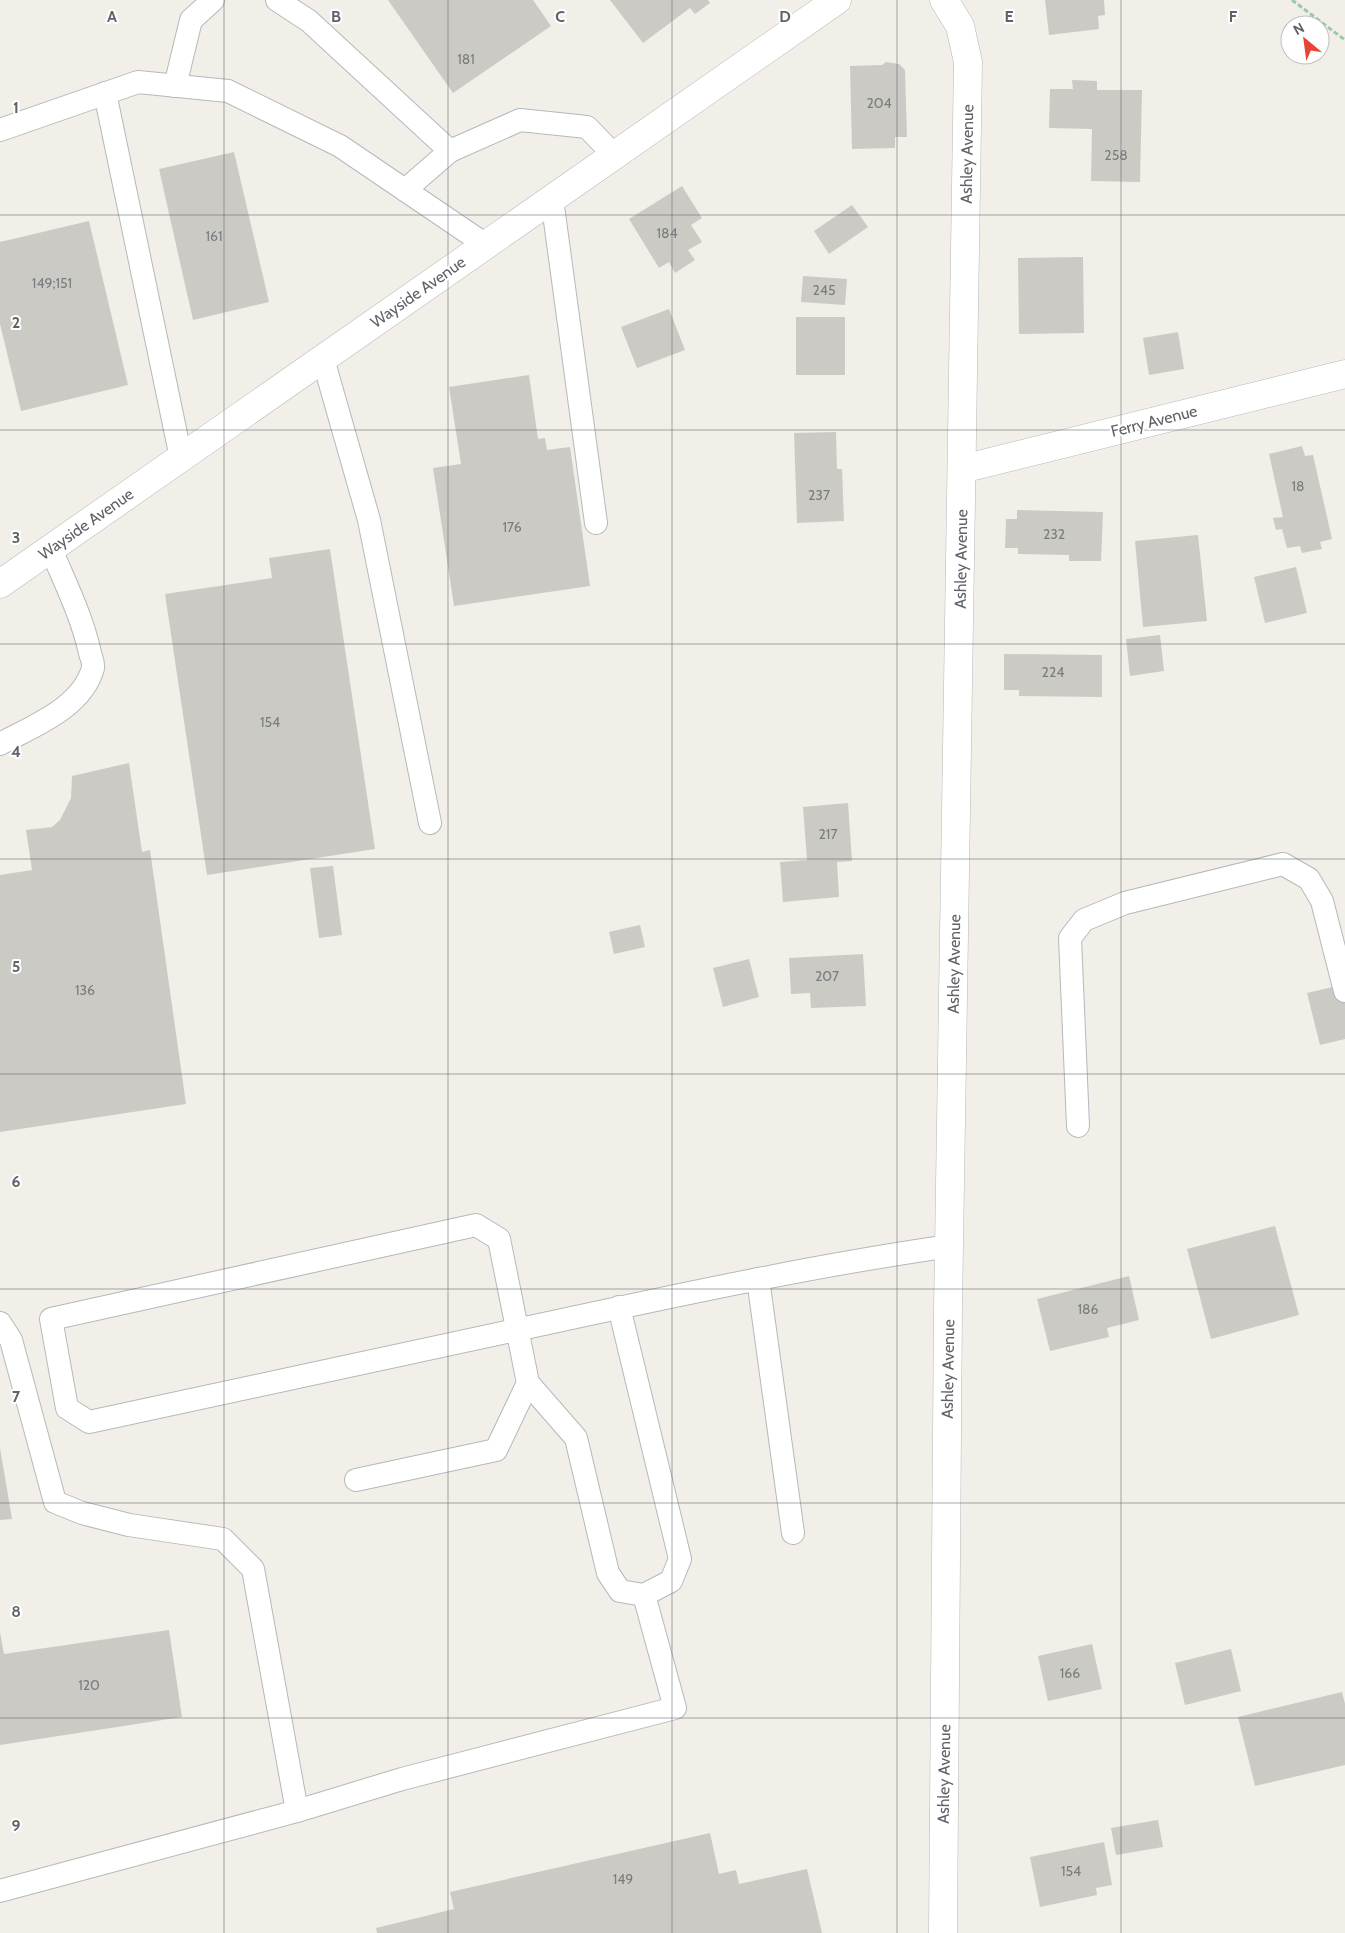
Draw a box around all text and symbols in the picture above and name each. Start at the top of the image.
text: A [107,7,117,26]
text: B [331,7,341,26]
text: C [555,7,565,26]
text: D [779,7,791,26]
text: E [1004,7,1014,26]
text: F [1229,7,1238,26]
north arrow [1280,15,1330,65]
text: N [1290,18,1307,39]
house number: 181 [457,50,475,68]
house number: 204 [866,94,892,112]
text: 1 [13,98,19,117]
street label: Ashley Avenue [957,104,977,204]
house number: 258 [1104,146,1128,164]
house number: 184 [656,224,678,242]
house number: 161 [206,227,222,245]
street label: Wayside Avenue [367,252,469,332]
house number: 149;151 [32,274,72,292]
house number: 245 [812,281,836,299]
text: 2 [12,313,20,332]
street label: Ferry Avenue [1109,401,1199,441]
house number: 18 [1291,477,1305,495]
street label: Wayside Avenue [35,484,137,564]
house number: 237 [808,486,830,504]
street label: Ashley Avenue [951,509,971,609]
house number: 176 [502,518,522,536]
house number: 232 [1043,525,1065,543]
text: 3 [12,528,20,547]
house number: 224 [1042,663,1064,681]
house number: 154 [260,713,280,731]
text: 4 [11,742,21,761]
house number: 217 [819,825,837,843]
street label: Ashley Avenue [944,914,964,1014]
text: 5 [12,957,20,976]
house number: 207 [815,967,839,985]
house number: 136 [75,981,95,999]
text: 6 [12,1172,21,1191]
house number: 186 [1078,1300,1099,1318]
street label: Ashley Avenue [938,1319,958,1419]
text: 7 [12,1387,21,1406]
text: 8 [11,1602,21,1621]
house number: 166 [1060,1664,1080,1682]
house number: 120 [78,1676,100,1694]
street label: Ashley Avenue [934,1724,954,1824]
text: 9 [12,1816,21,1835]
house number: 154 [1061,1862,1081,1880]
house number: 149 [613,1870,633,1888]

